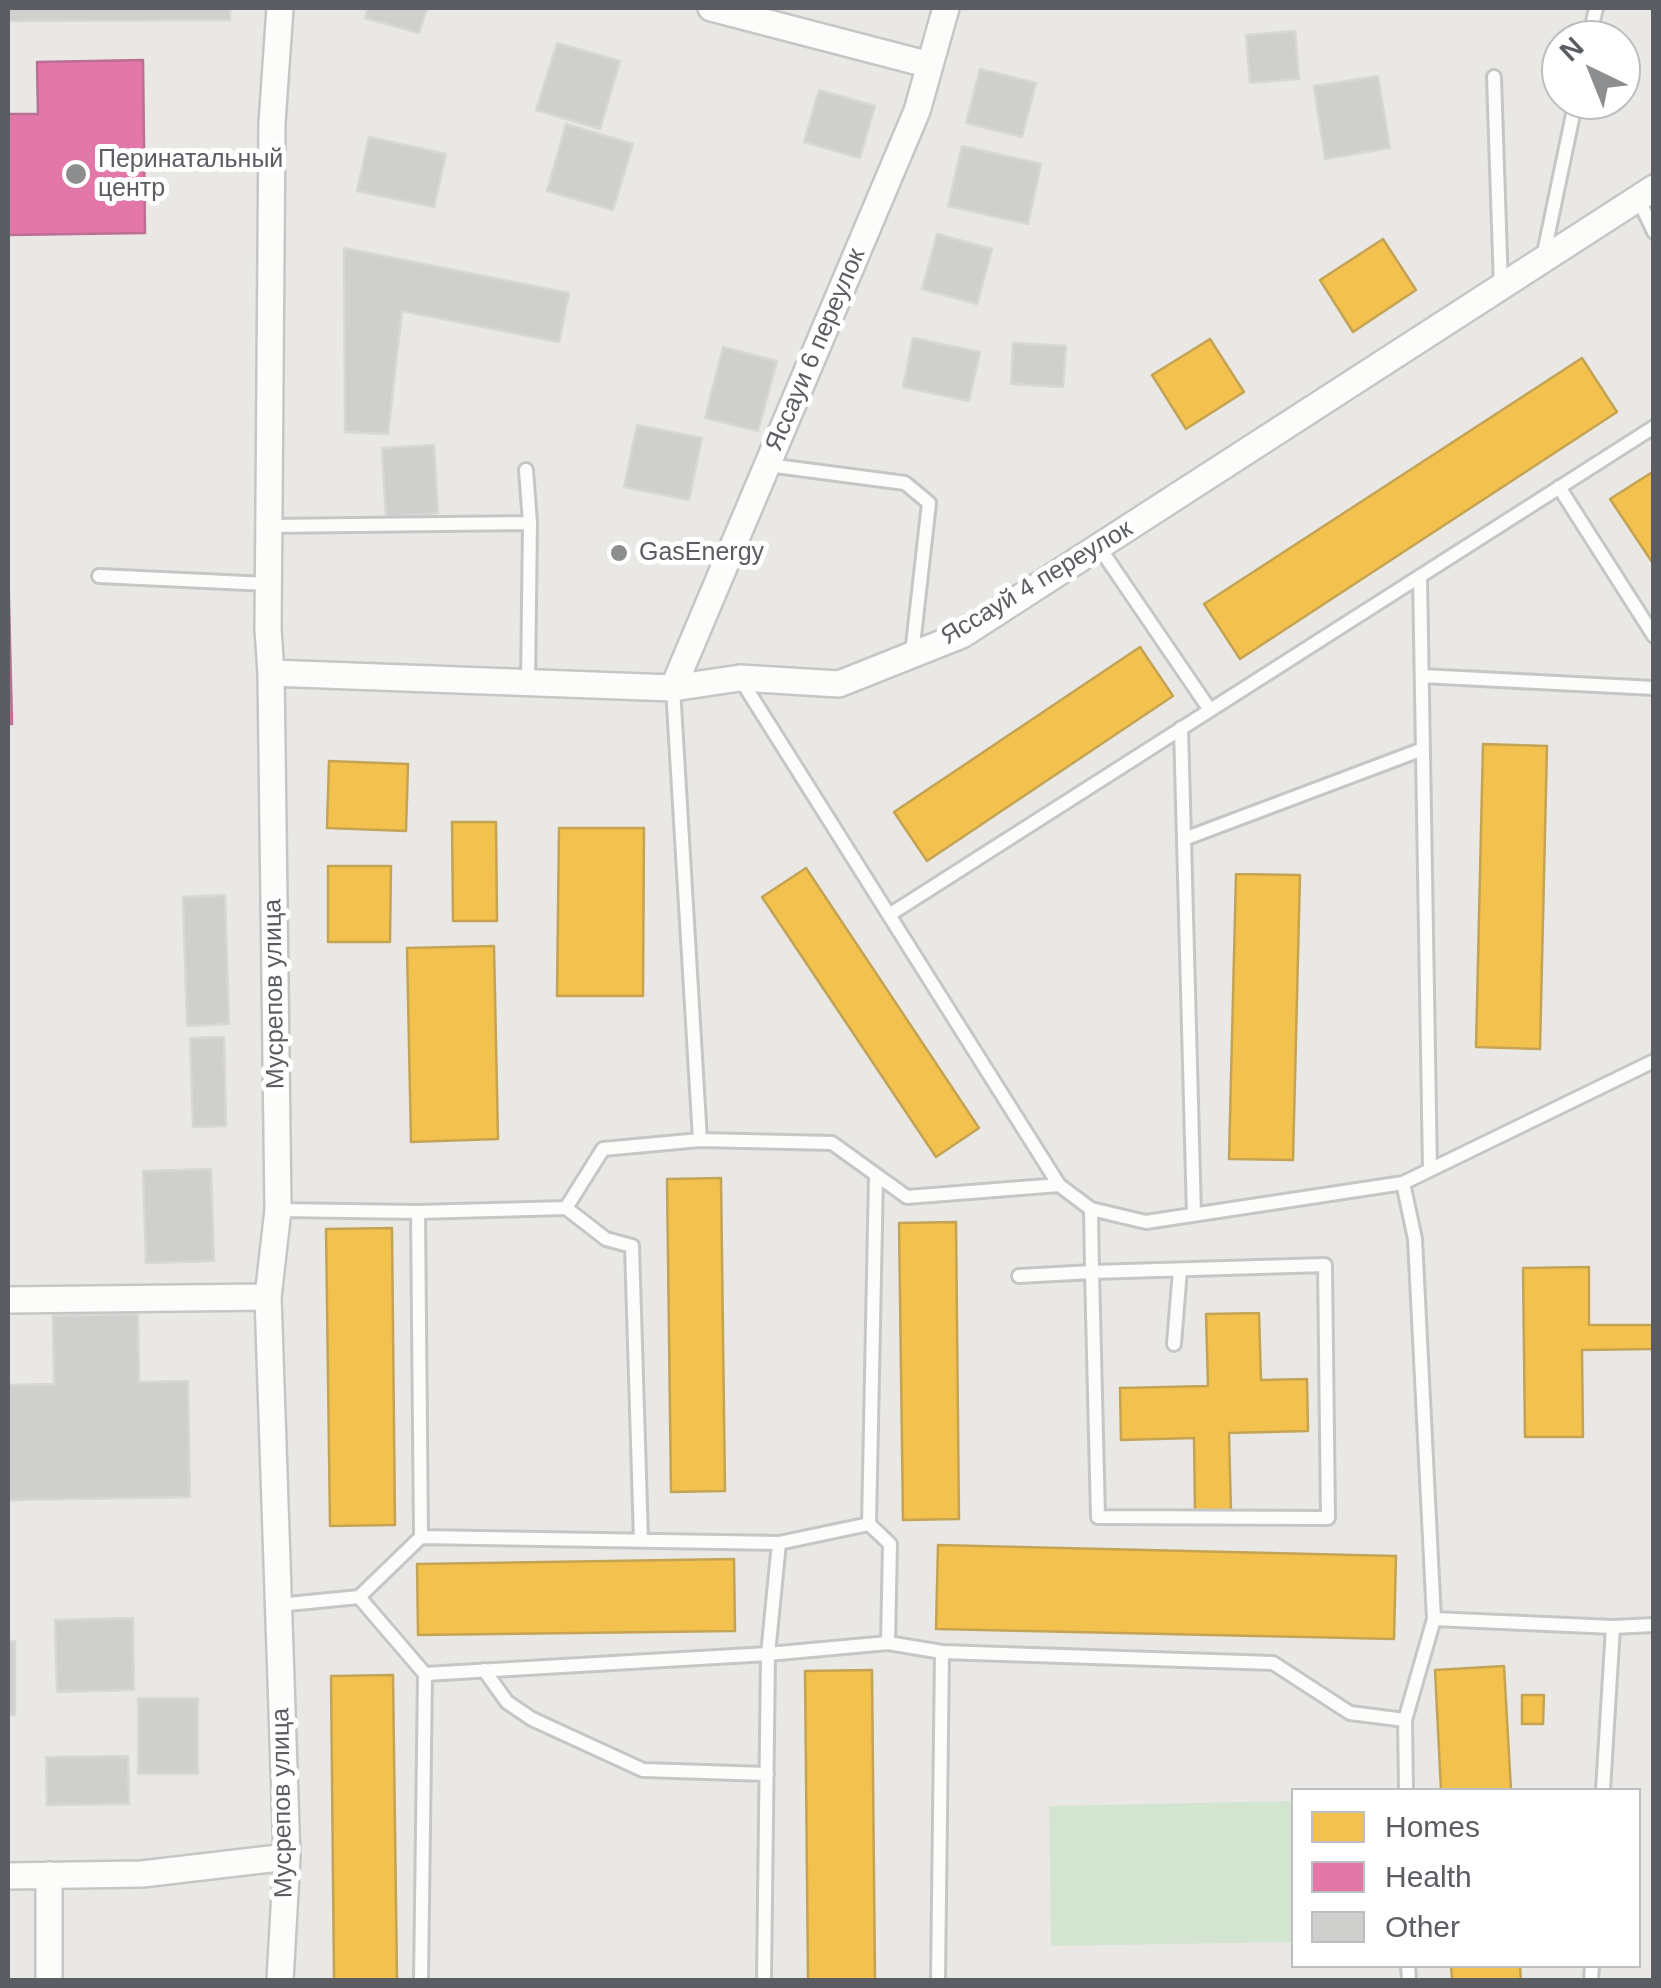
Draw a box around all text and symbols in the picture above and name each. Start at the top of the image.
north arrow [1541,20,1641,120]
text: N [1554,31,1590,67]
place label: Перинатальный центр [98,145,283,204]
marker: Перинатальный центр [63,161,89,187]
street label: Яссауи 6 переулок [760,244,872,456]
street label: Яссауй 4 переулок [936,514,1138,652]
place label: GasEnergy [639,538,764,568]
marker: GasEnergy [608,542,630,564]
street label: Мусрепов улица [258,899,292,1089]
street label: Мусрепов улица [266,1708,300,1898]
legend [1291,1788,1641,1968]
text: Homes [1385,1810,1480,1843]
text: Health [1385,1860,1472,1893]
text: Other [1385,1910,1460,1943]

